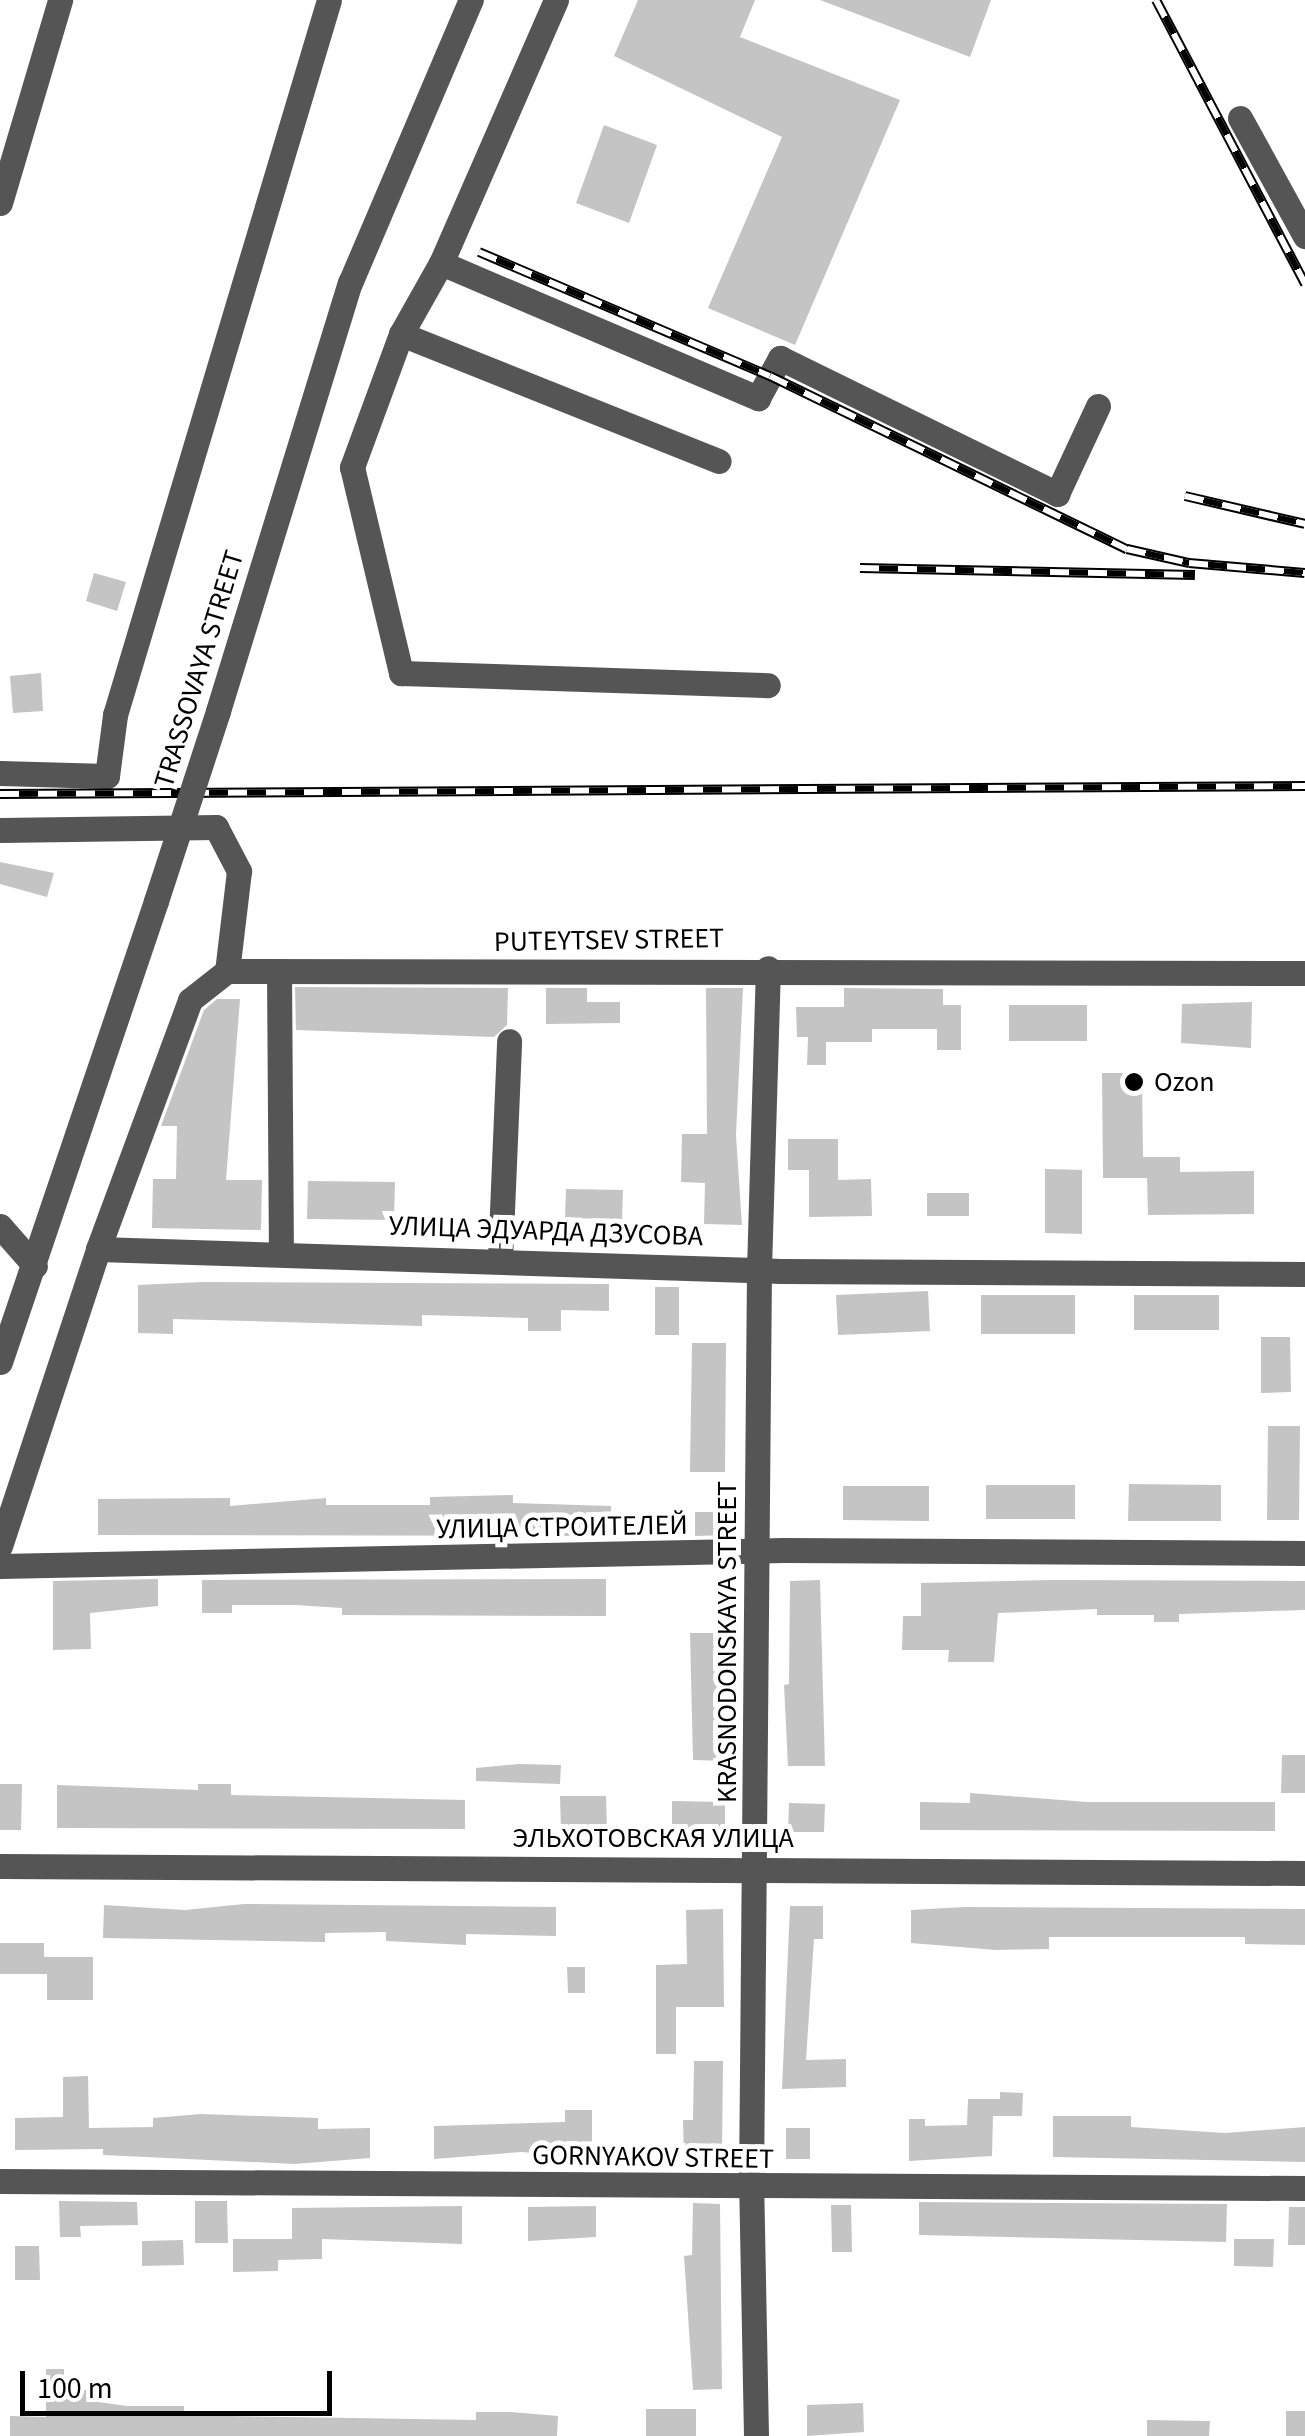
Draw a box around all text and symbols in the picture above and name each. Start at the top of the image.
street label: TRASSOVAYA STREET [147,546,251,792]
street label: PUTEYTSEV STREET [494,921,724,959]
place label: Ozon [1154,1065,1214,1099]
marker: Ozon [1123,1071,1145,1093]
street label: УЛИЦА ЭДУАРДА ДЗУСОВА [388,1209,704,1253]
street label: KRASNODONSKAYA STREET [710,1481,744,1803]
street label: УЛИЦА СТРОИТЕЛЕЙ [436,1508,688,1546]
street label: ЭЛЬХОТОВСКАЯ УЛИЦА [512,1821,794,1855]
street label: GORNYAKOV STREET [532,2138,774,2176]
scale bar [25,2351,338,2413]
text: 100 m [37,2367,113,2410]

